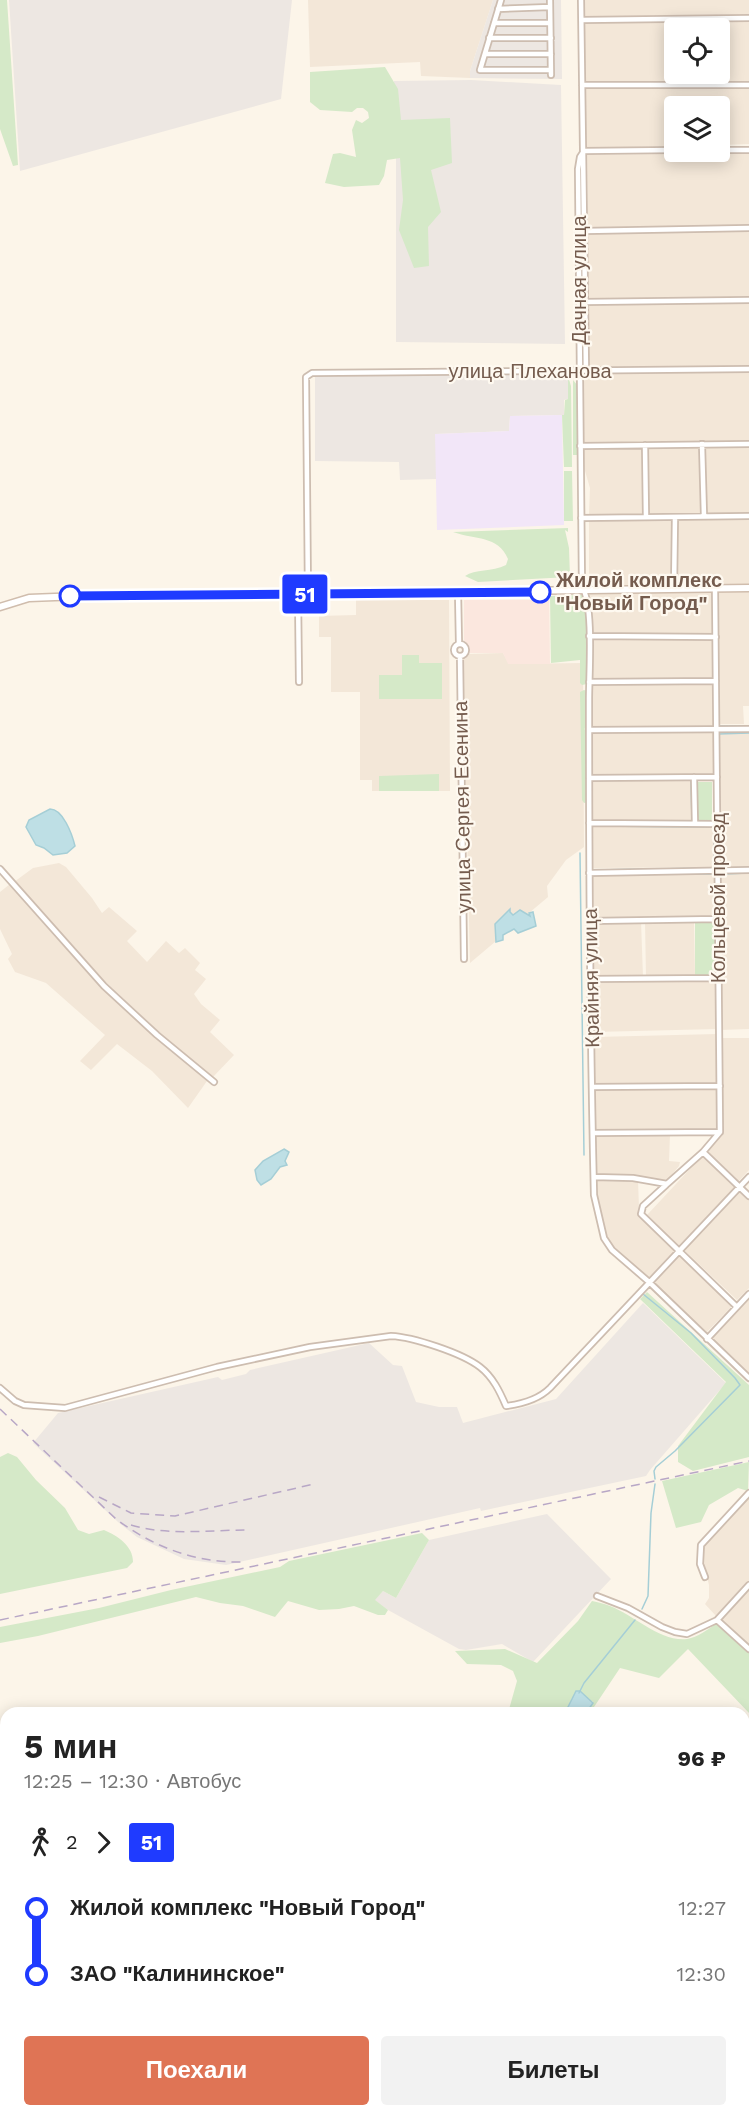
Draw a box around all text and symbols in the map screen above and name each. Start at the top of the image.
map controls [664,18,730,162]
button: locate [664,18,730,84]
button: layers [664,96,730,162]
street label: Дачная улица [567,214,591,345]
street label: улица Плеханова [448,359,612,383]
place label: Жилой комплекс "Новый Город" [555,568,722,615]
line badge: 51 [278,574,332,614]
marker: Жилой комплекс "Новый Город" [529,581,551,603]
text: 51 [294,582,316,607]
unlabelled marker [59,585,81,607]
street label: улица Сергея Есенина [448,700,476,914]
street label: Кольцевой проезд [706,812,730,983]
street label: Крайняя улица [578,907,604,1048]
text: 5 мин [24,1727,117,1766]
text: 96 ₽ [677,1746,726,1771]
text: 12:25 – 12:30 · Автобус [24,1769,241,1793]
icon: walk [24,1826,57,1859]
icon: forward [87,1826,120,1859]
text: 2 [66,1830,78,1854]
text: 51 [141,1830,162,1855]
text: Жилой комплекс "Новый Город" [70,1895,425,1920]
text: 12:27 [678,1896,726,1920]
text: ЗАО "Калининское" [70,1961,285,1986]
text: 12:30 [677,1962,726,1986]
button: Поехали [24,2036,369,2105]
button: Билеты [381,2036,726,2105]

